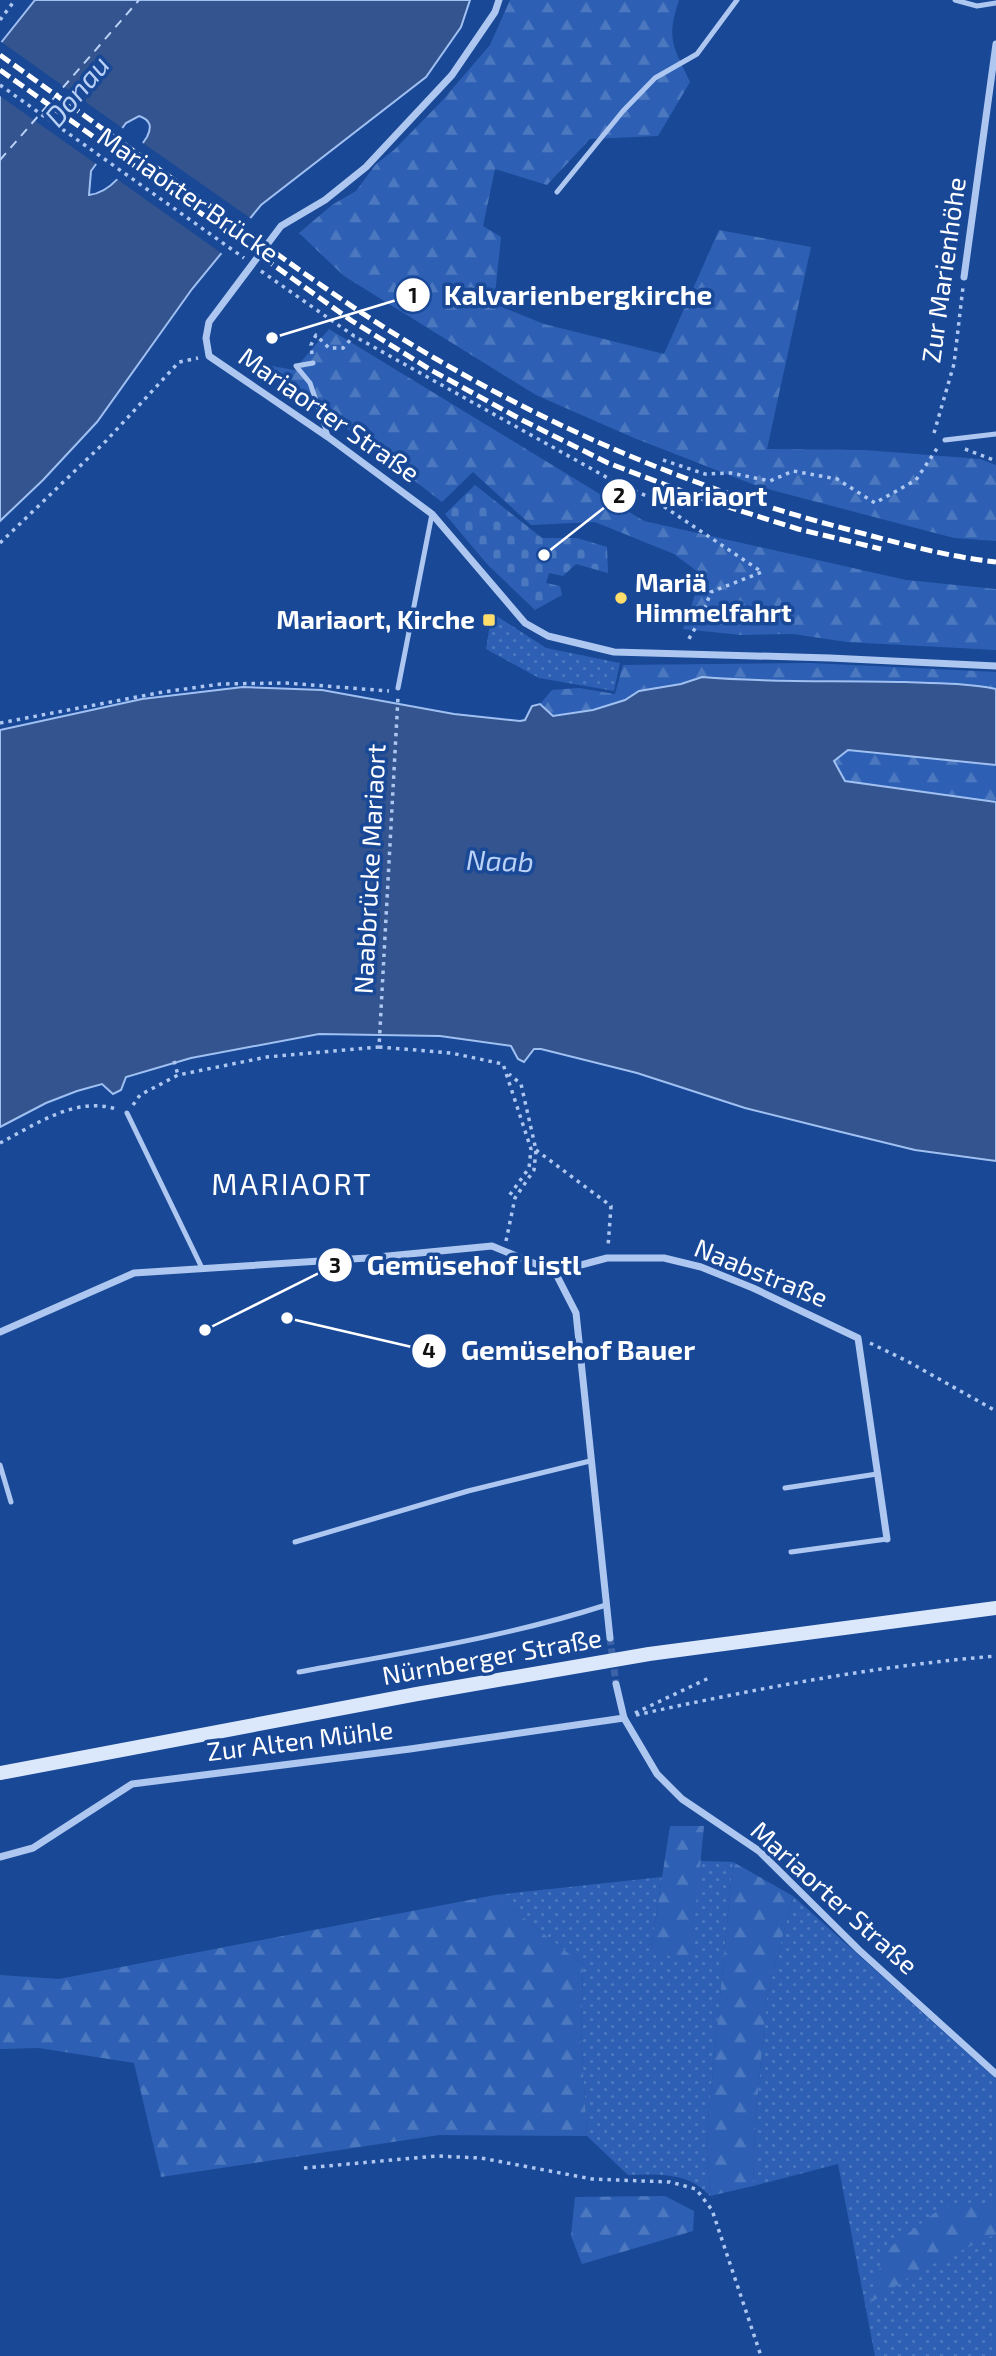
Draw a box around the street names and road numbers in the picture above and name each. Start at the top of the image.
street label: Mariaorter Brücke [92,120,285,268]
street label: Zur Marienhöhe [914,175,971,365]
street label: Mariaorter Straße [234,340,426,488]
street label: Naabbrücke Mariaort [346,743,391,995]
street label: Naabstraße [690,1231,833,1312]
street label: Nürnberger Straße [380,1621,604,1690]
street label: Zur Alten Mühle [205,1713,395,1766]
street label: Mariaorter Straße [745,1814,925,1980]

